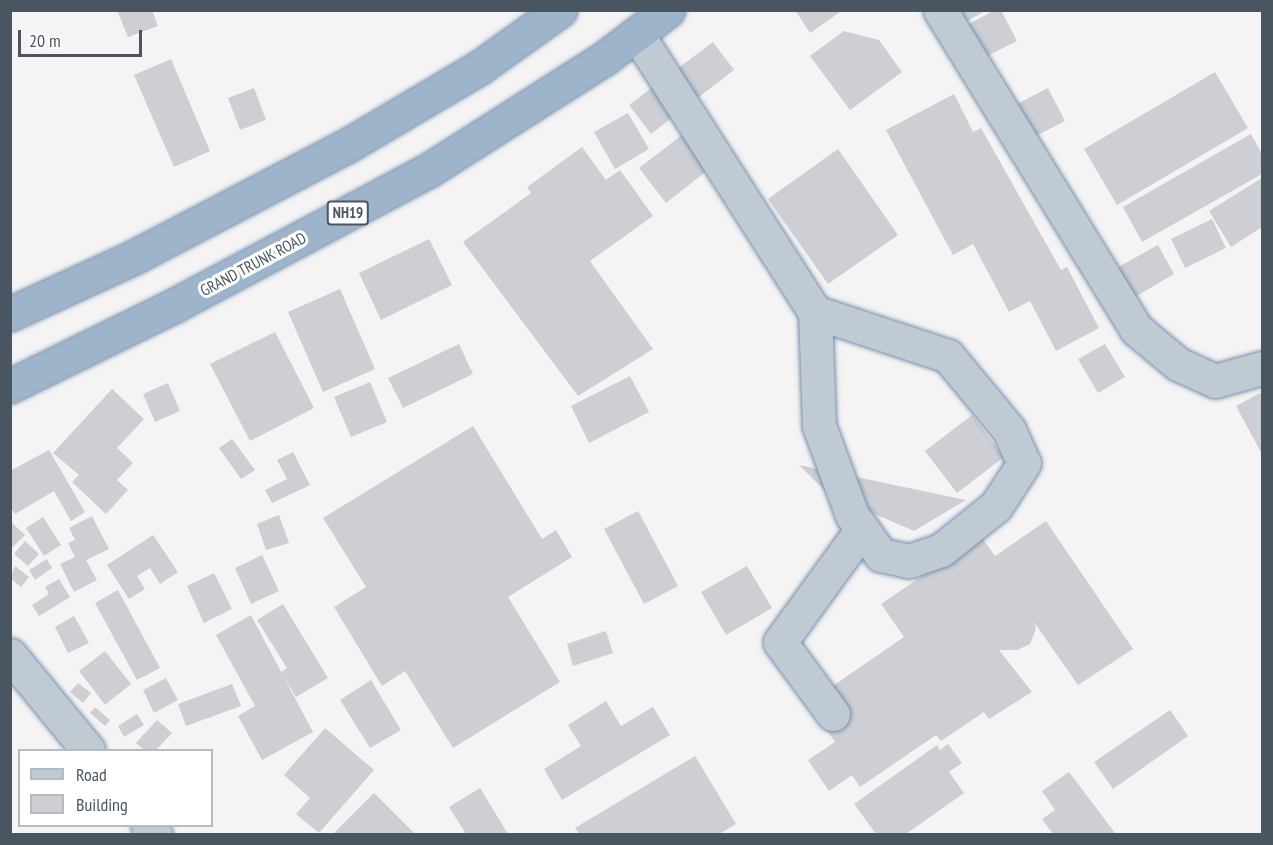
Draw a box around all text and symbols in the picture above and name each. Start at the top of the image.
scale bar [21,18,146,56]
text: 20 m [29,29,61,52]
road number: NH19 [326,201,370,225]
street label: GRAND TRUNK ROAD [196,228,310,300]
legend [18,749,213,827]
text: Road [76,763,107,786]
text: Building [76,793,128,816]

